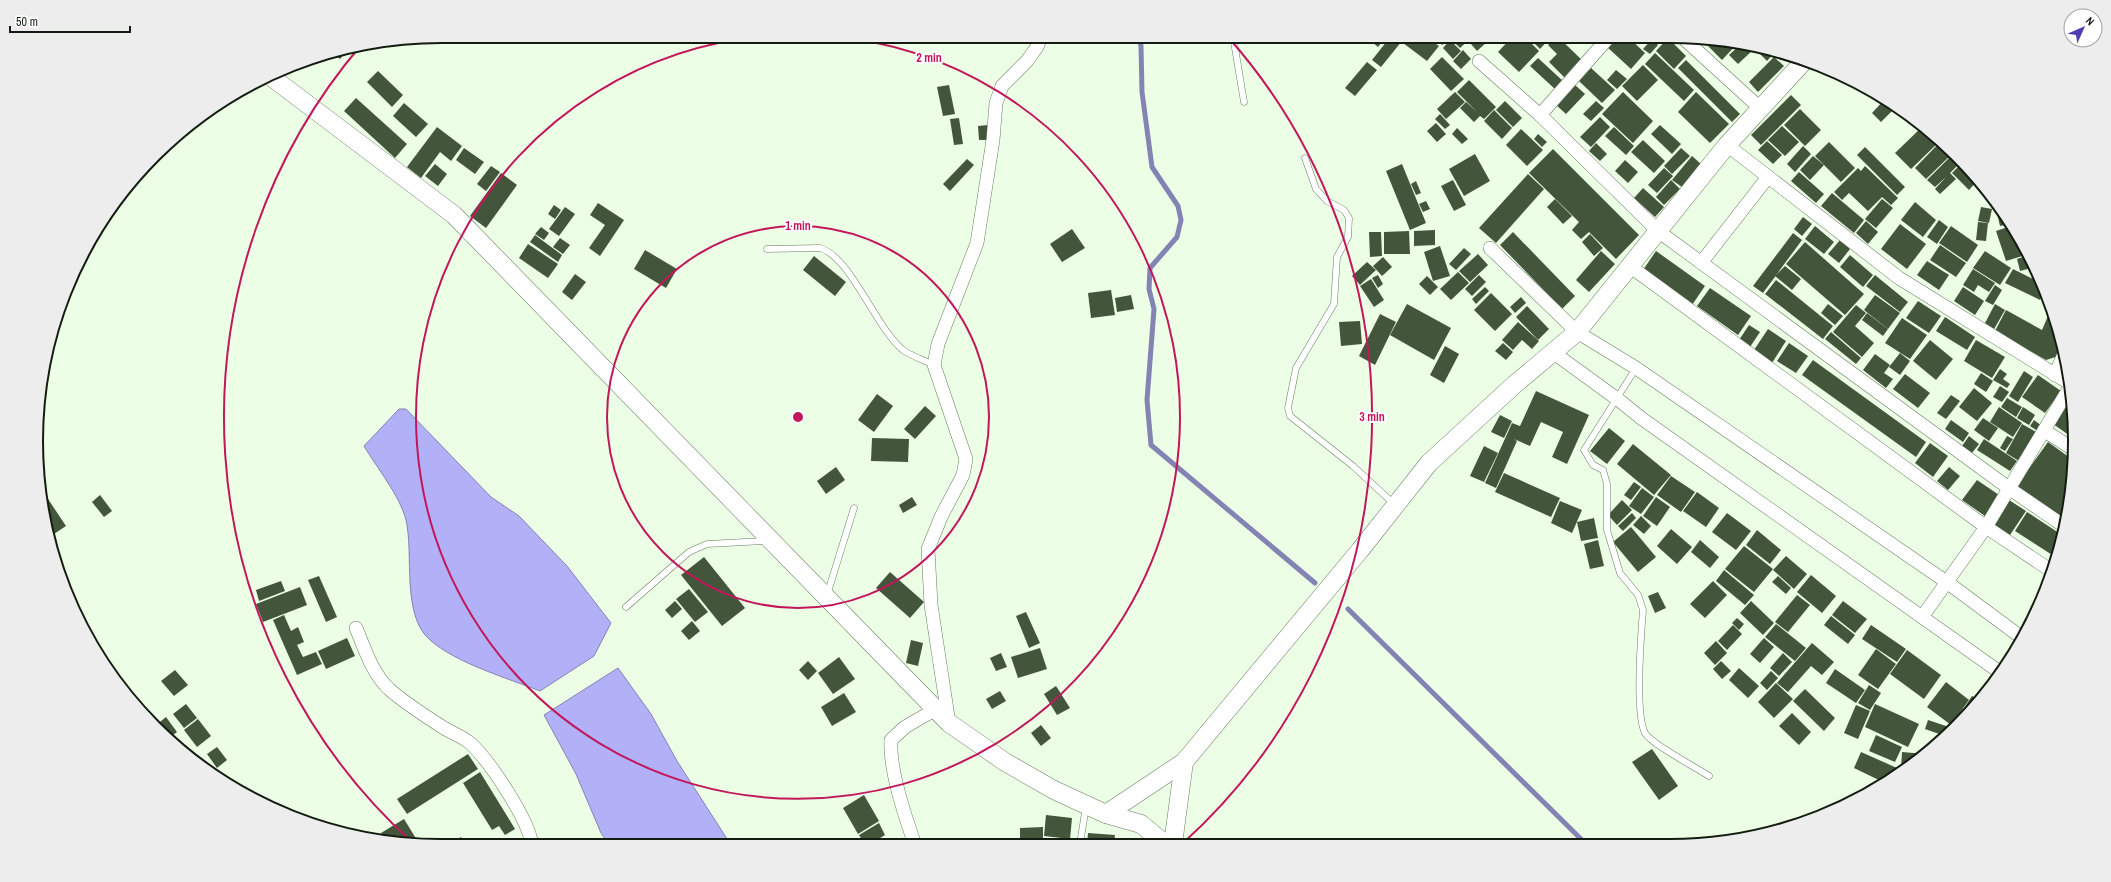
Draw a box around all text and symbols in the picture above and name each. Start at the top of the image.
scale bar [10,8,130,34]
north arrow [2063,8,2103,48]
text: 50 m [16,14,38,30]
text: N [2083,14,2097,28]
text: 2 min [916,50,942,66]
text: 1 min [785,218,811,234]
text: 3 min [1359,409,1385,425]
centre of rings [791,410,805,424]

